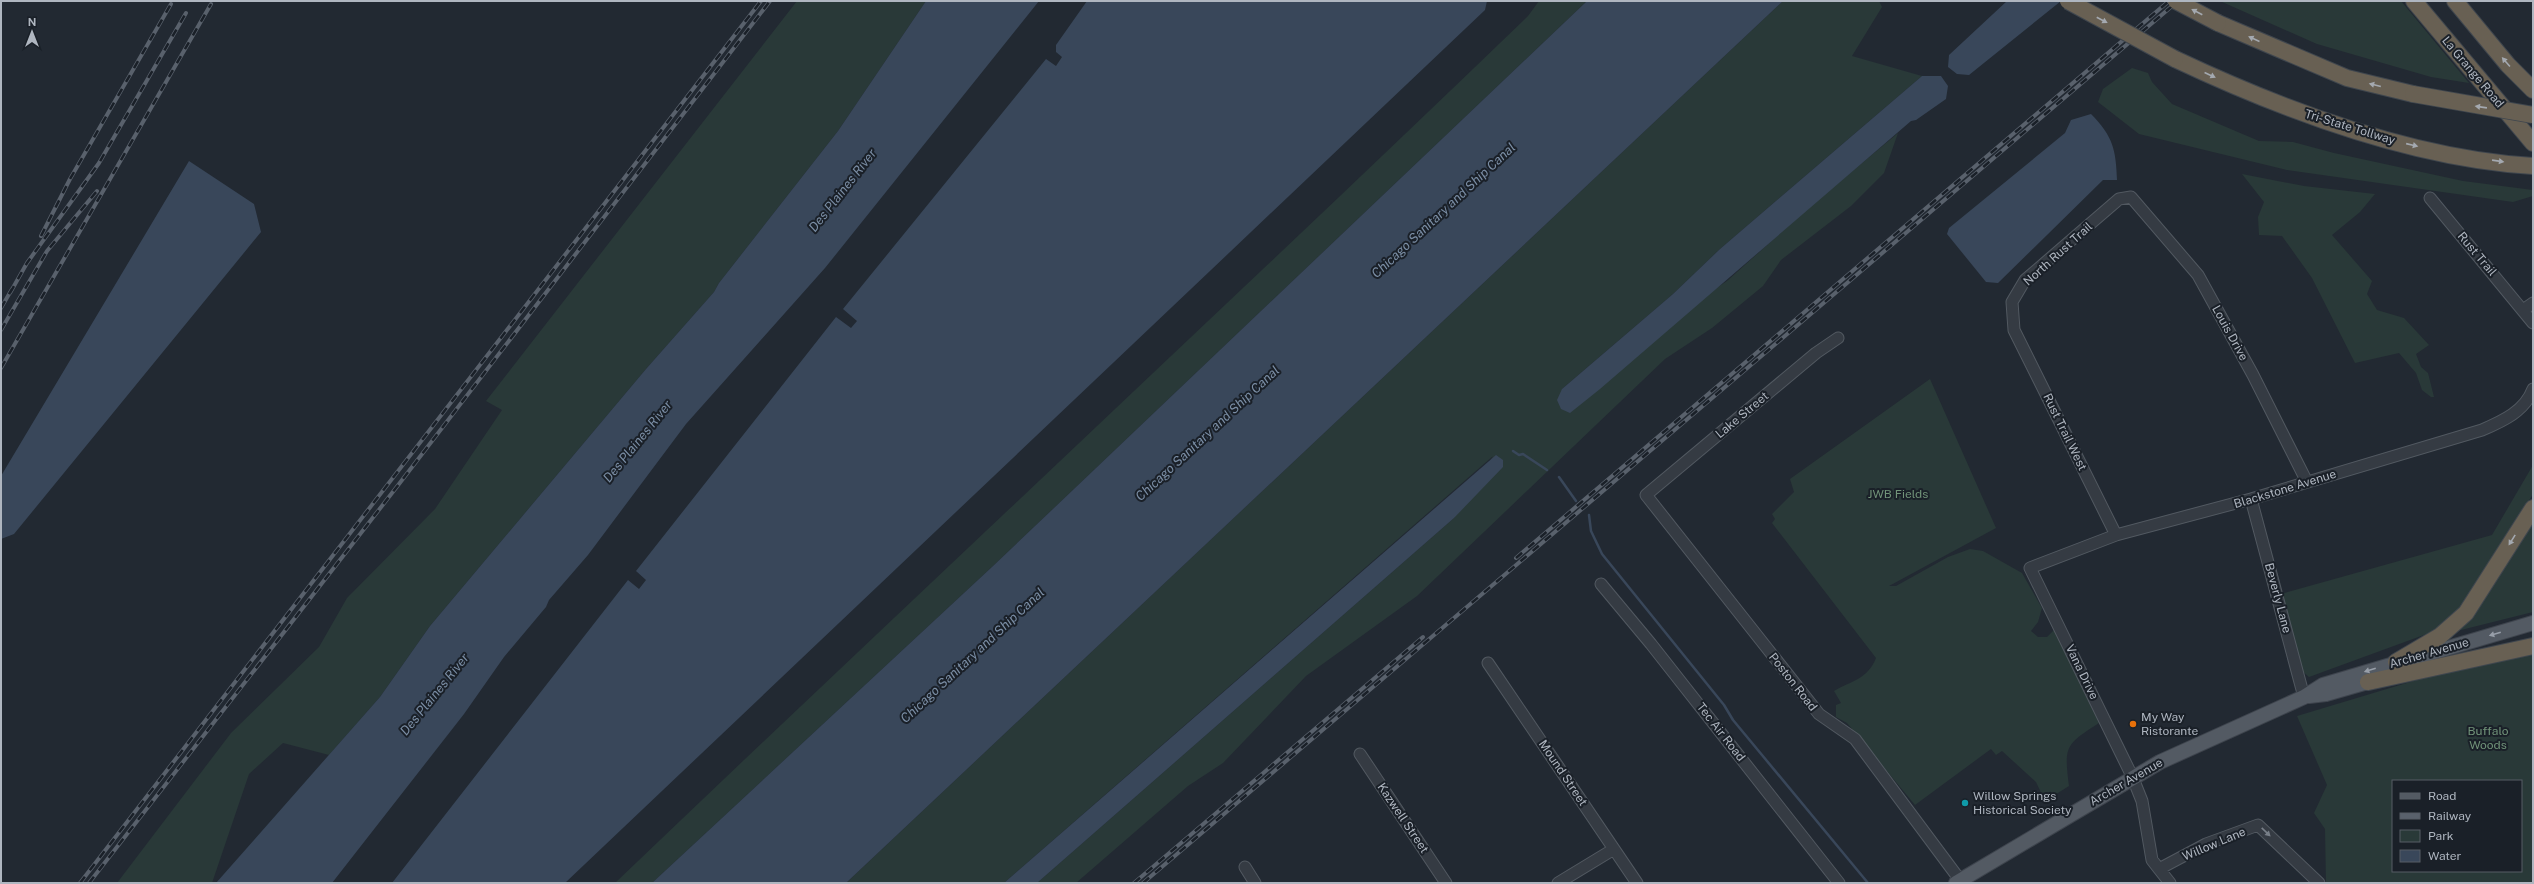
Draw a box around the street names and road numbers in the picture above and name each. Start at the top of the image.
street label: La Grange Road [2439,34,2507,110]
street label: Tri-State Tollway [2303,107,2397,148]
street label: North Rust Trail [2021,219,2096,289]
street label: Rust Trail [2455,229,2500,279]
street label: Louis Drive [2209,303,2251,363]
street label: Lake Street [1713,389,1771,441]
street label: Rust Trail West [2040,391,2090,473]
street label: Blackstone Avenue [2232,467,2338,511]
street label: Beverly Lane [2262,561,2294,635]
street label: Archer Avenue [2388,635,2471,671]
street label: Vana Drive [2063,642,2101,702]
street label: Poston Road [1766,650,1820,714]
street label: Tec Air Road [1694,700,1748,764]
street label: Mound Street [1536,737,1590,809]
street label: Archer Avenue [2087,755,2165,809]
street label: Kazwell Street [1374,780,1432,856]
street label: Willow Lane [2180,824,2248,864]

